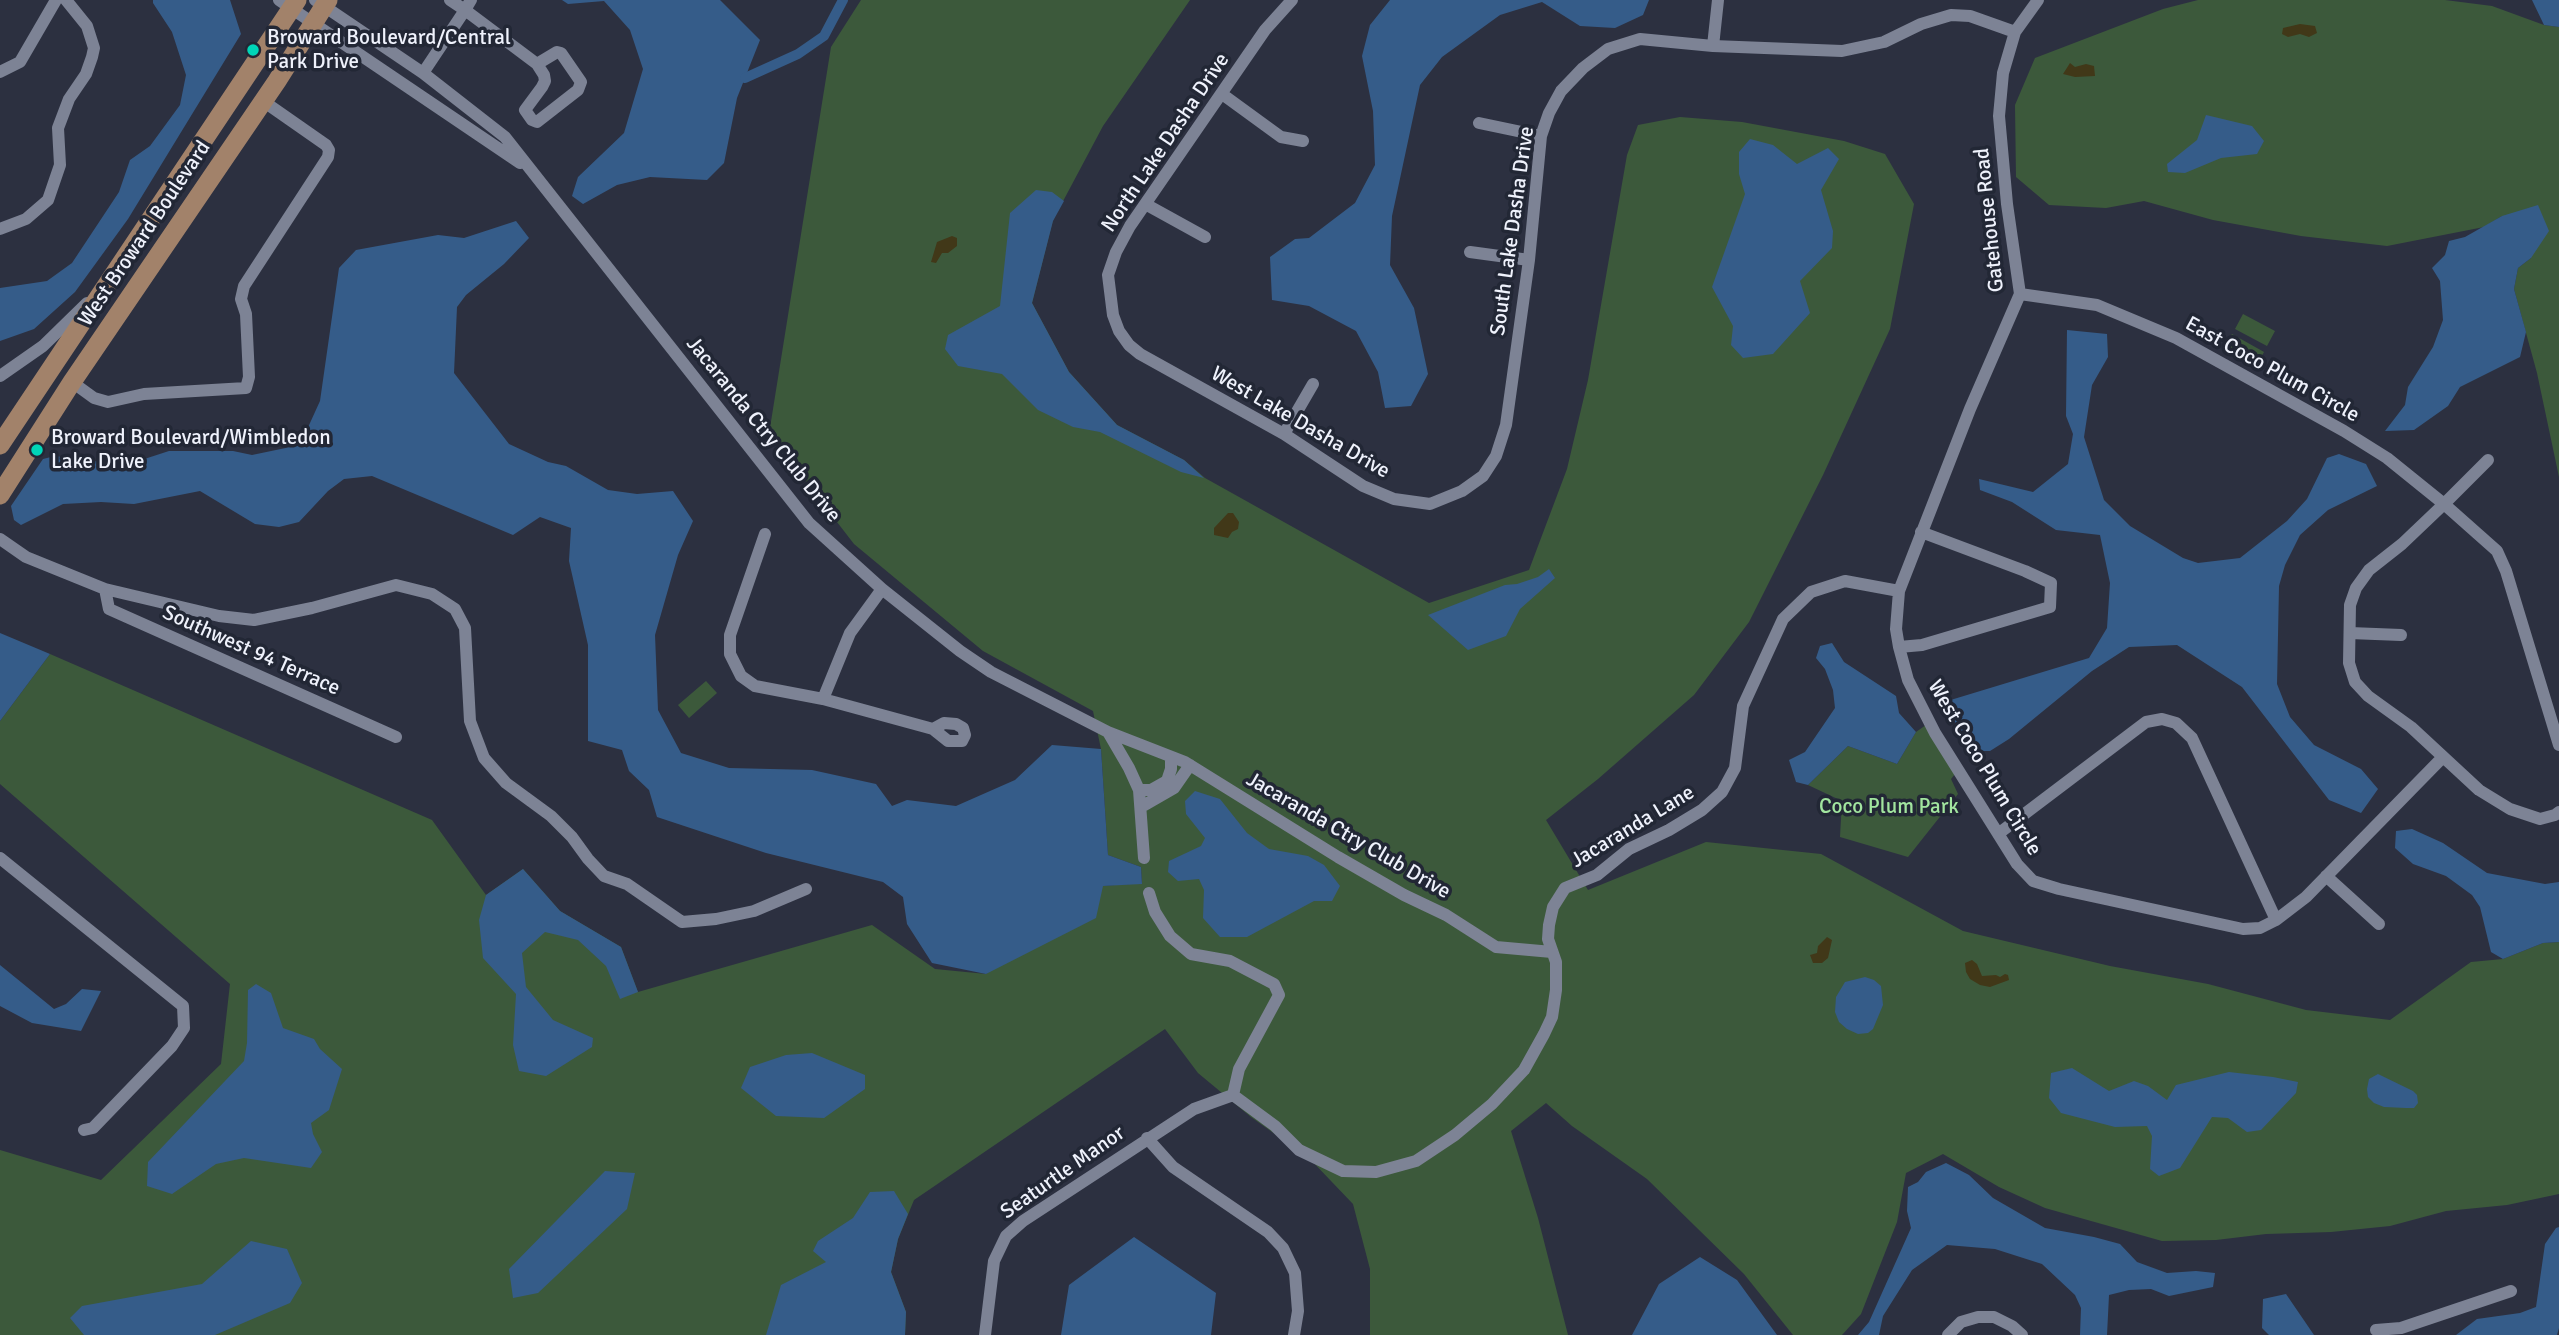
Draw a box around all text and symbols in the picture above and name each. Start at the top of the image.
place label: Broward Boulevard/Central Park Drive [267,25,511,75]
marker: Broward Boulevard/Central Park Drive [245,42,261,58]
street label: North Lake Dasha Drive [1097,49,1235,237]
street label: South Lake Dasha Drive [1486,125,1540,337]
street label: West Broward Boulevard [74,137,216,331]
street label: Gatehouse Road [1970,147,2010,293]
street label: East Coco Plum Circle [2181,312,2363,428]
street label: Jacaranda Ctry Club Drive [680,332,846,528]
street label: West Lake Dasha Drive [1206,362,1394,484]
place label: Broward Boulevard/Wimbledon Lake Drive [51,425,331,475]
marker: Broward Boulevard/Wimbledon Lake Drive [29,442,45,458]
street label: Southwest 94 Terrace [158,601,344,701]
street label: West Coco Plum Circle [1922,676,2046,860]
street label: Jacaranda Ctry Club Drive [1241,767,1455,905]
street label: Jacaranda Lane [1567,780,1699,874]
park label: Coco Plum Park [1819,794,1959,820]
street label: Seaturtle Manor [996,1121,1130,1225]

